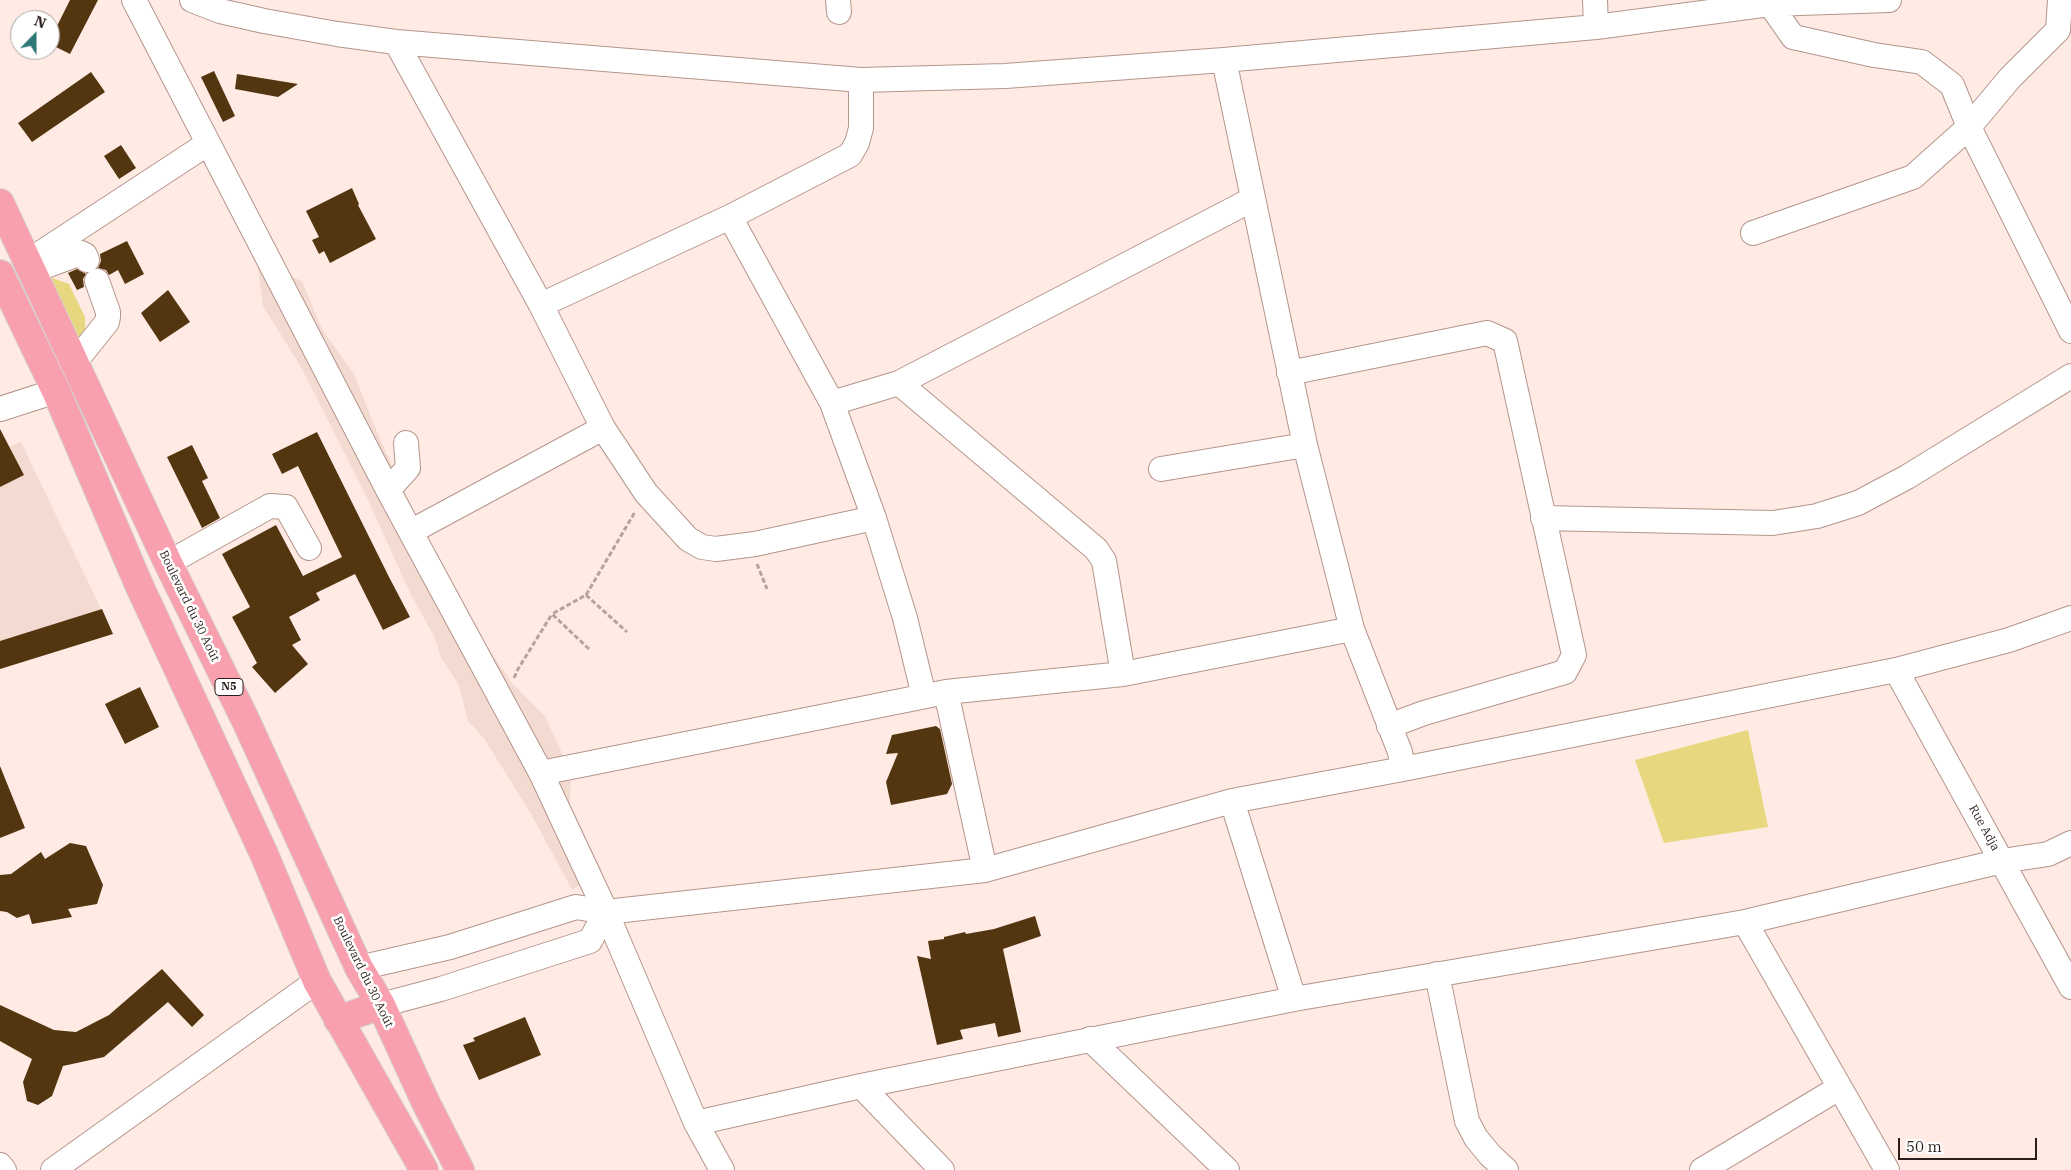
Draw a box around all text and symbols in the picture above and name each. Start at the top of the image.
north arrow [10,10,60,60]
text: N [32,12,49,32]
street label: Boulevard du 30 Août [156,548,222,664]
road number: N5 [215,679,243,696]
street label: Rue Adja [1966,803,2002,853]
street label: Boulevard du 30 Août [330,914,396,1030]
scale bar [1901,1128,2040,1160]
text: 50 m [1906,1137,1942,1156]

